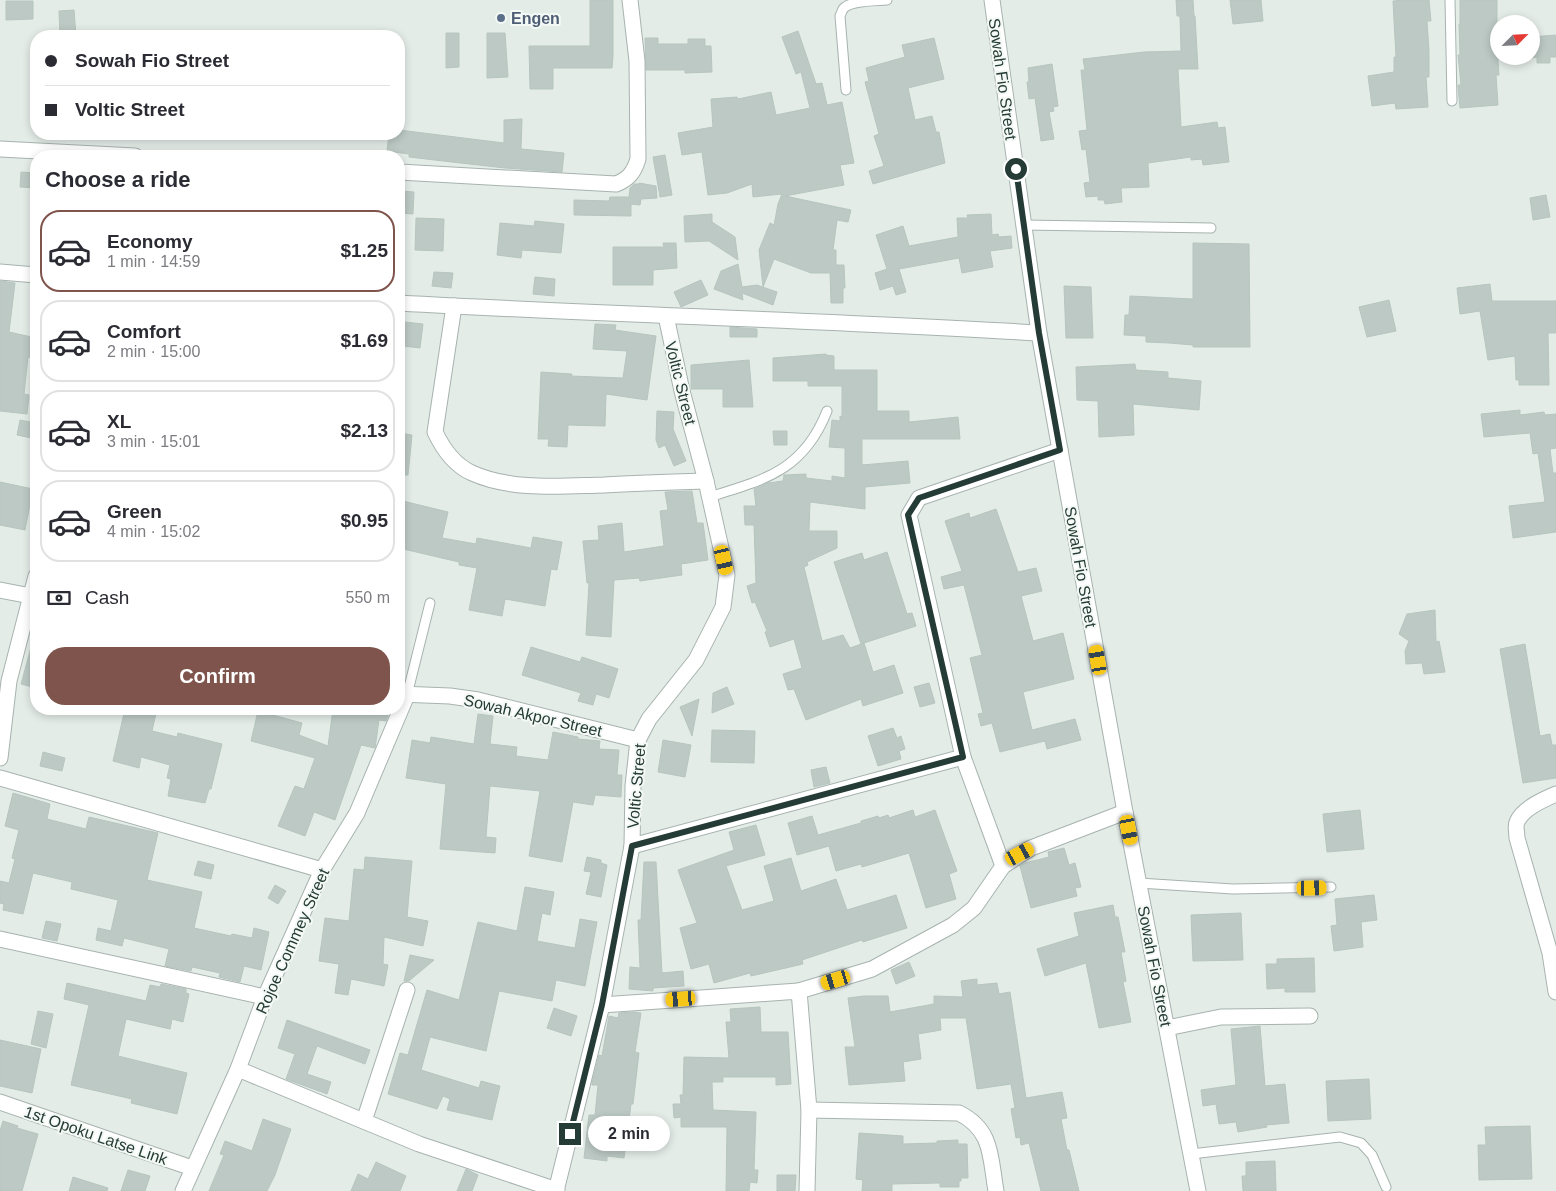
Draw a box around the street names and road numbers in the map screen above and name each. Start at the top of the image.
street label: Sowah Fio Street [986,17,1020,142]
street label: Voltic Street [662,340,699,427]
street label: Sowah Fio Street [1061,505,1100,630]
street label: Sowah Akpor Street [462,691,604,740]
street label: Voltic Street [624,742,649,829]
street label: Rojoe Commey Street [253,865,332,1017]
street label: Sowah Fio Street [1134,904,1175,1028]
street label: 1st Opoku Latse Link [22,1103,171,1168]

